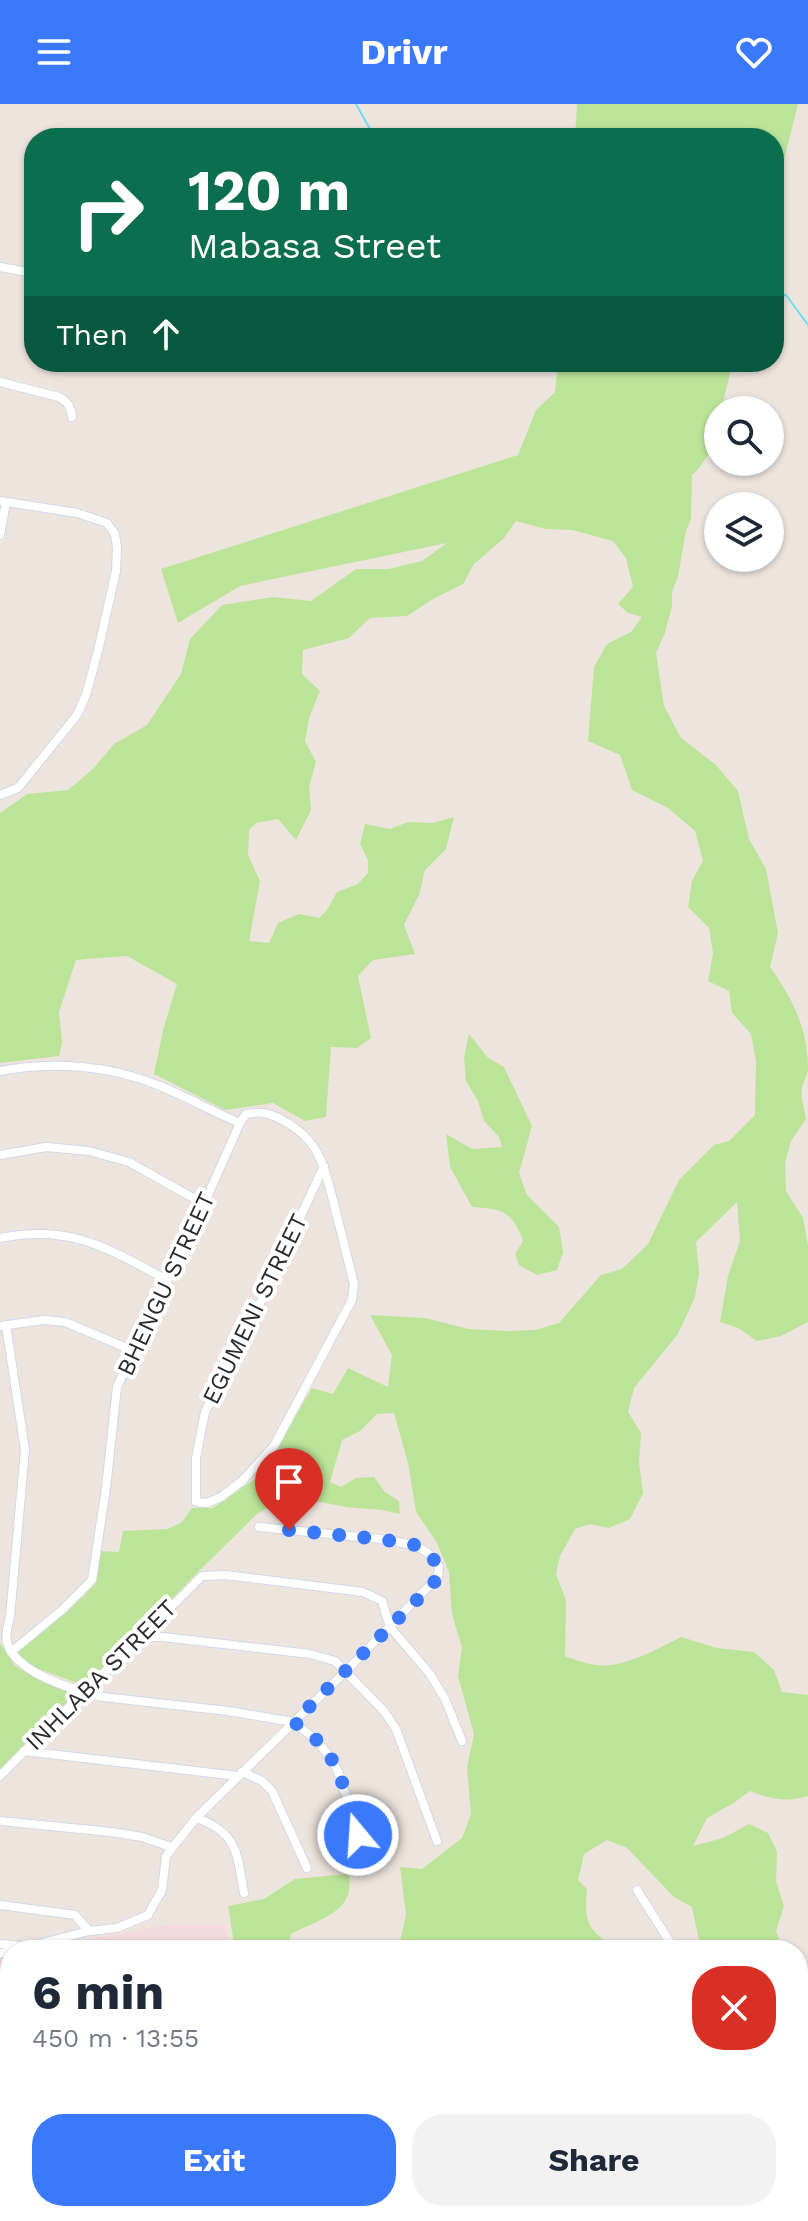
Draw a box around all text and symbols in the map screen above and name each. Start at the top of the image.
icon: menu [32,30,76,74]
icon: heart [732,30,776,74]
text: Drivr [360,31,448,73]
text: 120 m [188,158,350,224]
icon: right [56,160,160,264]
text: Mabasa Street [188,225,441,267]
icon: ahead [144,312,188,356]
text: Then [56,317,128,352]
map controls [704,396,784,572]
button: search [704,396,784,476]
button: layers [704,492,784,572]
street label: BHENGU STREET [111,1188,221,1380]
street label: EGUMENI STREET [197,1209,313,1409]
pin [255,1448,323,1530]
icon: arrive [267,1460,311,1504]
street label: INHLABA STREET [20,1594,182,1756]
position arrow [316,1793,400,1877]
text: 6 min [32,1964,164,2021]
button: close [692,1966,776,2050]
text: 450 m · 13:55 [32,2023,199,2053]
button: Exit [32,2114,396,2206]
button: Share [412,2114,776,2206]

